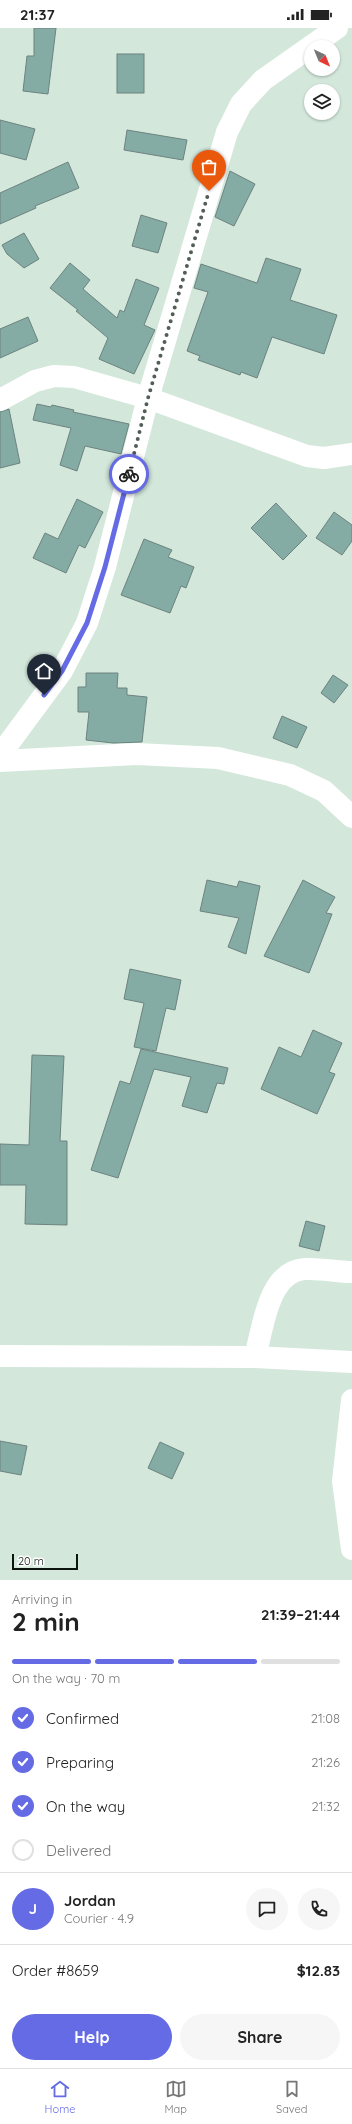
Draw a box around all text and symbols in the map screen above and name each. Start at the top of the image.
text: 21:37 [20,5,55,24]
north arrow [304,40,340,76]
map controls [304,40,340,120]
button: layers [304,84,340,120]
pin [192,150,226,191]
icon: bag [198,156,220,178]
courier [109,454,149,494]
icon: bike [118,463,140,485]
pin [27,654,61,695]
icon: home [33,660,55,682]
scale bar [12,1552,78,1571]
text: 20 m [18,1554,44,1568]
text: Arriving in [12,1591,72,1607]
text: 2 min [12,1605,80,1638]
text: 21:39–21:44 [261,1605,340,1624]
text: On the way · 70 m [12,1670,120,1686]
icon: check [12,1707,34,1729]
text: Confirmed [46,1709,119,1728]
text: 21:08 [311,1710,340,1726]
icon: check [12,1751,34,1773]
text: Preparing [46,1753,114,1772]
text: 21:26 [311,1754,340,1770]
icon: check [12,1795,34,1817]
text: On the way [46,1797,125,1816]
text: 21:32 [312,1798,340,1814]
text: Delivered [46,1841,111,1860]
button: chat [246,1888,288,1930]
button: phone [298,1888,340,1930]
text: Jordan [64,1891,116,1910]
text: J [29,1899,37,1918]
text: Courier · 4.9 [64,1910,134,1926]
text: Order #8659 [12,1961,99,1980]
text: $12.83 [297,1961,340,1980]
button: Help [12,2014,172,2060]
button: Share [180,2014,340,2060]
tab: Home [45,2078,75,2116]
tab: Map [165,2078,187,2116]
tab: Saved [276,2078,307,2116]

